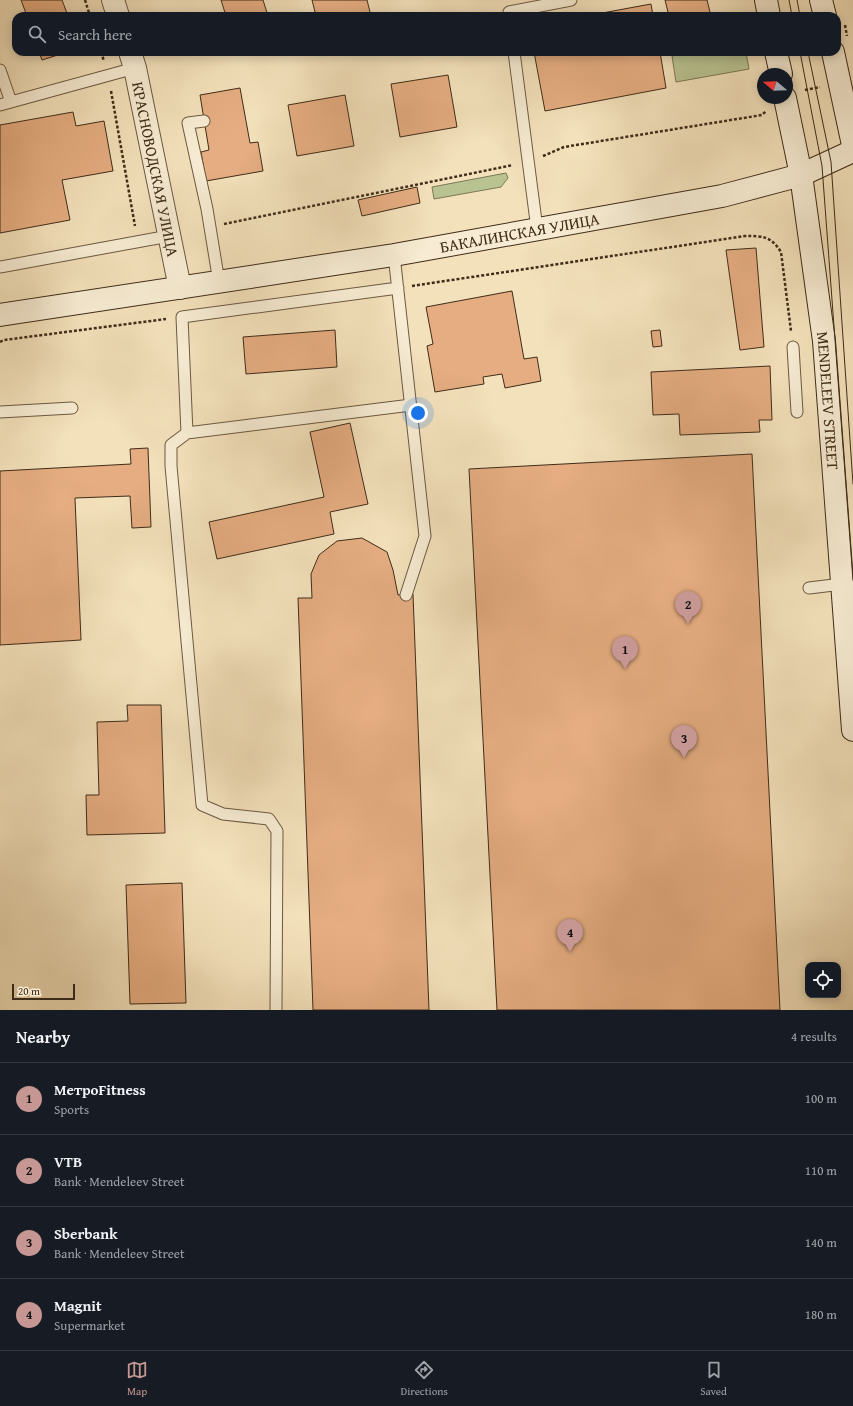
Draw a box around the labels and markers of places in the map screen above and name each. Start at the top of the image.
pin: 2 [675,591,701,624]
pin: 1 [612,636,638,669]
pin: 3 [671,725,697,758]
pin: 4 [557,919,583,952]

